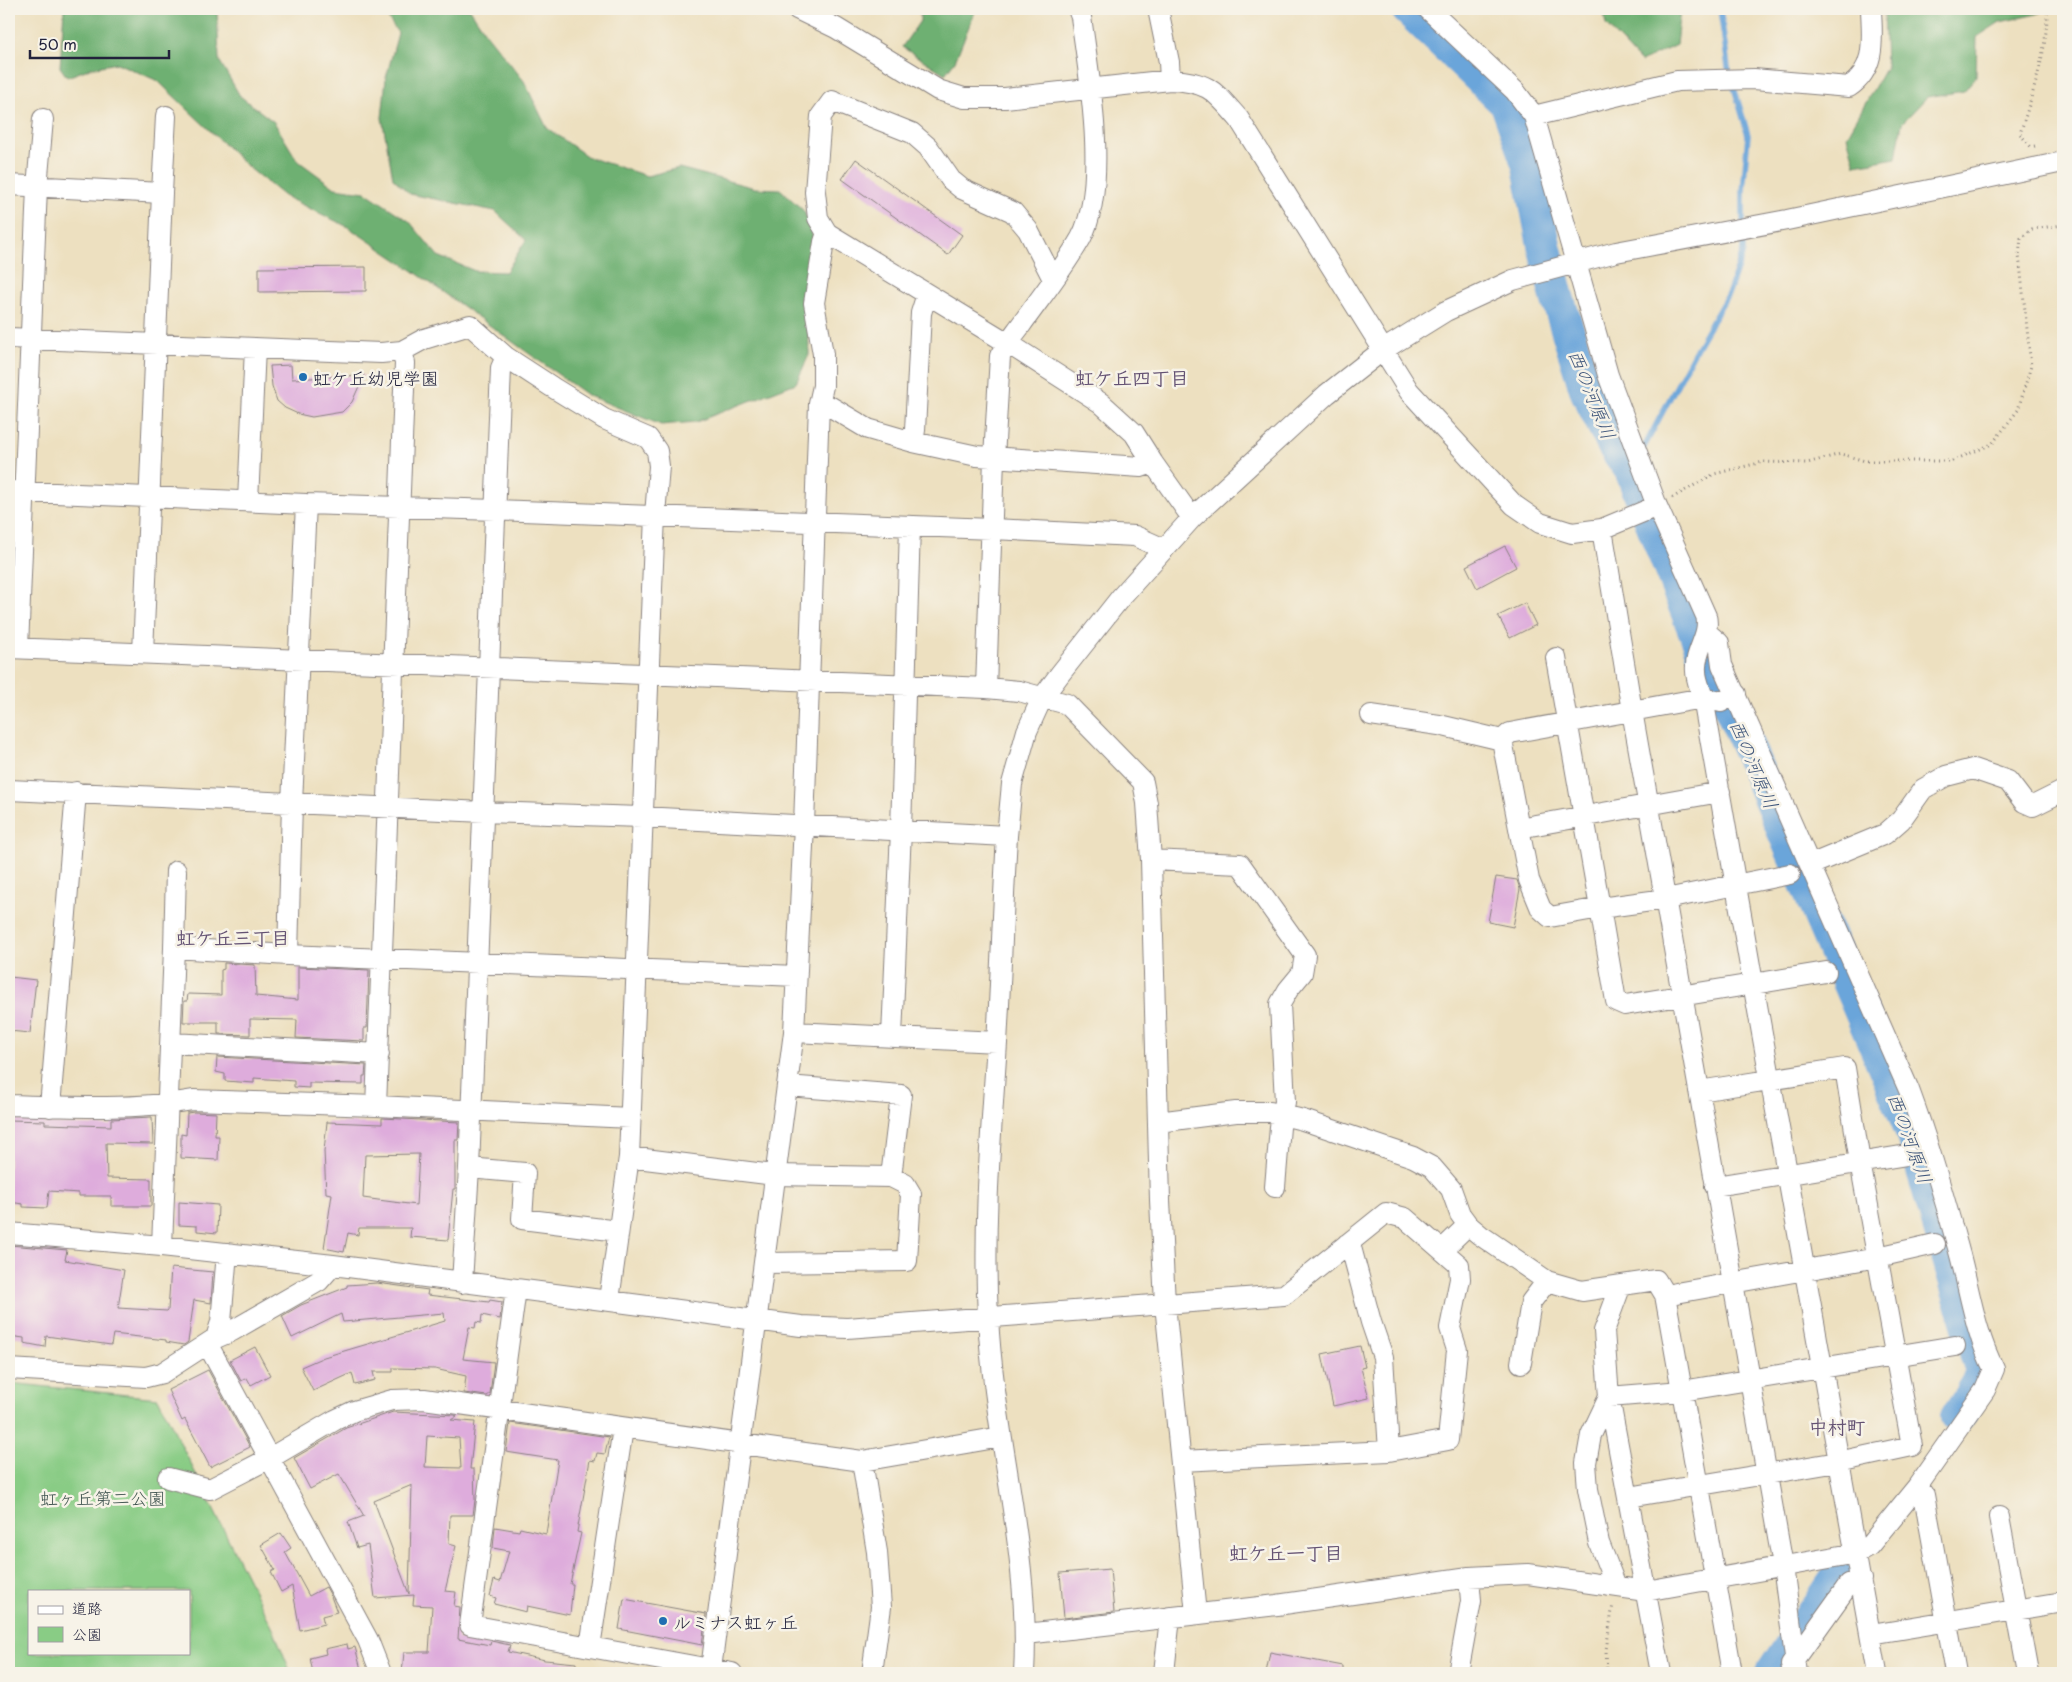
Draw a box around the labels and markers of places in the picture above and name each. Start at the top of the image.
place label: 虹ケ丘幼児学園 [313,364,439,391]
marker: 虹ケ丘幼児学園 [297,371,309,383]
place label: ルミナス虹ヶ丘 [673,1608,798,1635]
marker: ルミナス虹ヶ丘 [657,1615,669,1627]

